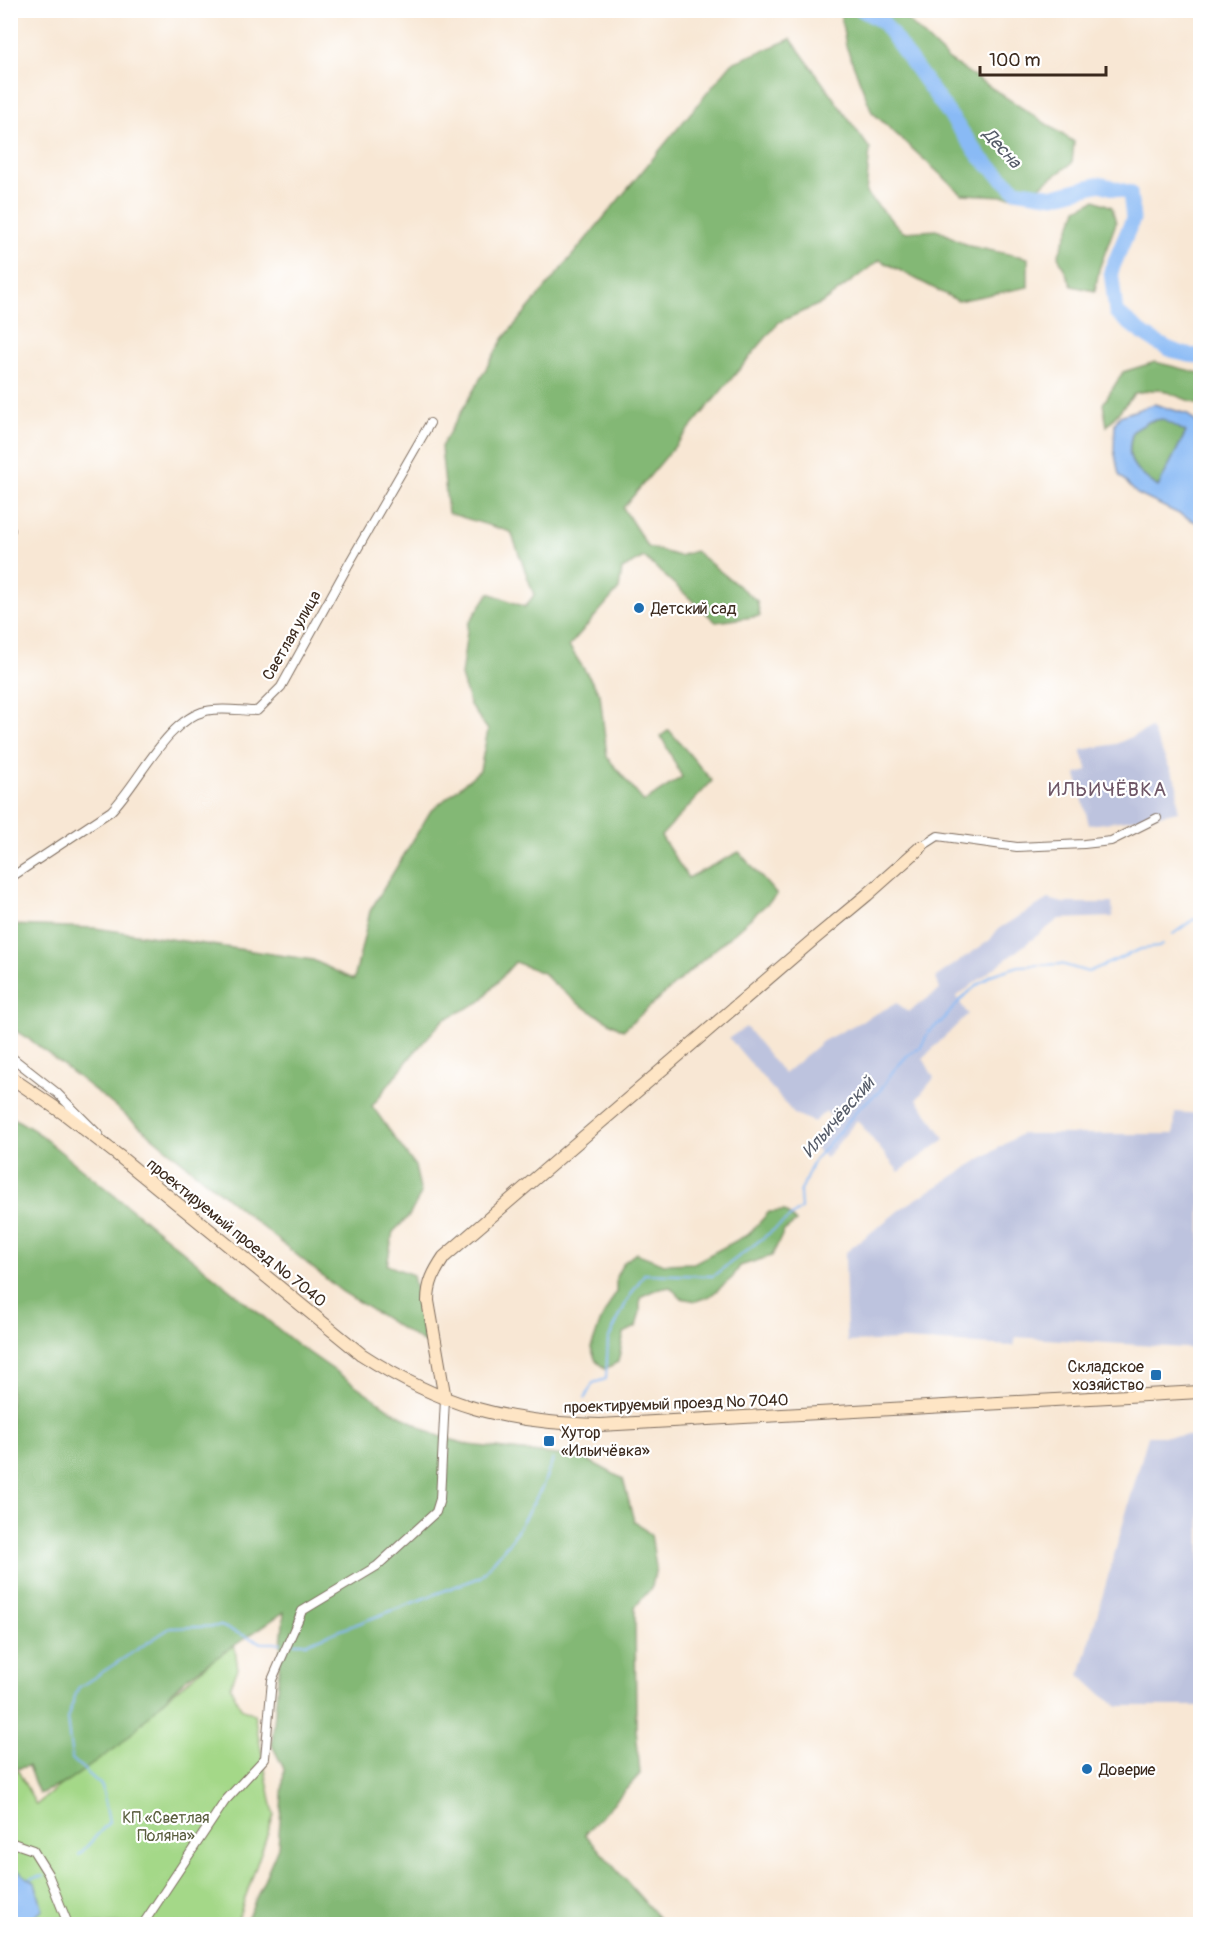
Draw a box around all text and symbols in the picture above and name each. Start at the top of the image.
scale bar [980,39,1106,77]
text: 100 m [989,49,1041,72]
water label: Десна [977,123,1027,174]
street label: Светлая улица [258,587,326,684]
place label: Детский сад [650,599,737,619]
marker: Детский сад [632,601,646,615]
district label: ИЛЬИЧЁВКА [1048,777,1168,802]
water label: Ильичёвский [797,1071,881,1162]
street label: проектируемый проезд № 7040 [143,1154,330,1311]
place label: Складское хозяйство [1068,1357,1144,1395]
marker: Складское хозяйство [1149,1368,1163,1382]
street label: проектируемый проезд № 7040 [563,1390,789,1418]
place label: Хутор «Ильичёвка» [561,1423,650,1461]
marker: Хутор «Ильичёвка» [542,1434,556,1448]
place label: Доверие [1098,1760,1156,1780]
marker: Доверие [1080,1762,1094,1776]
park label: КП «Светлая Поляна» [122,1808,210,1846]

